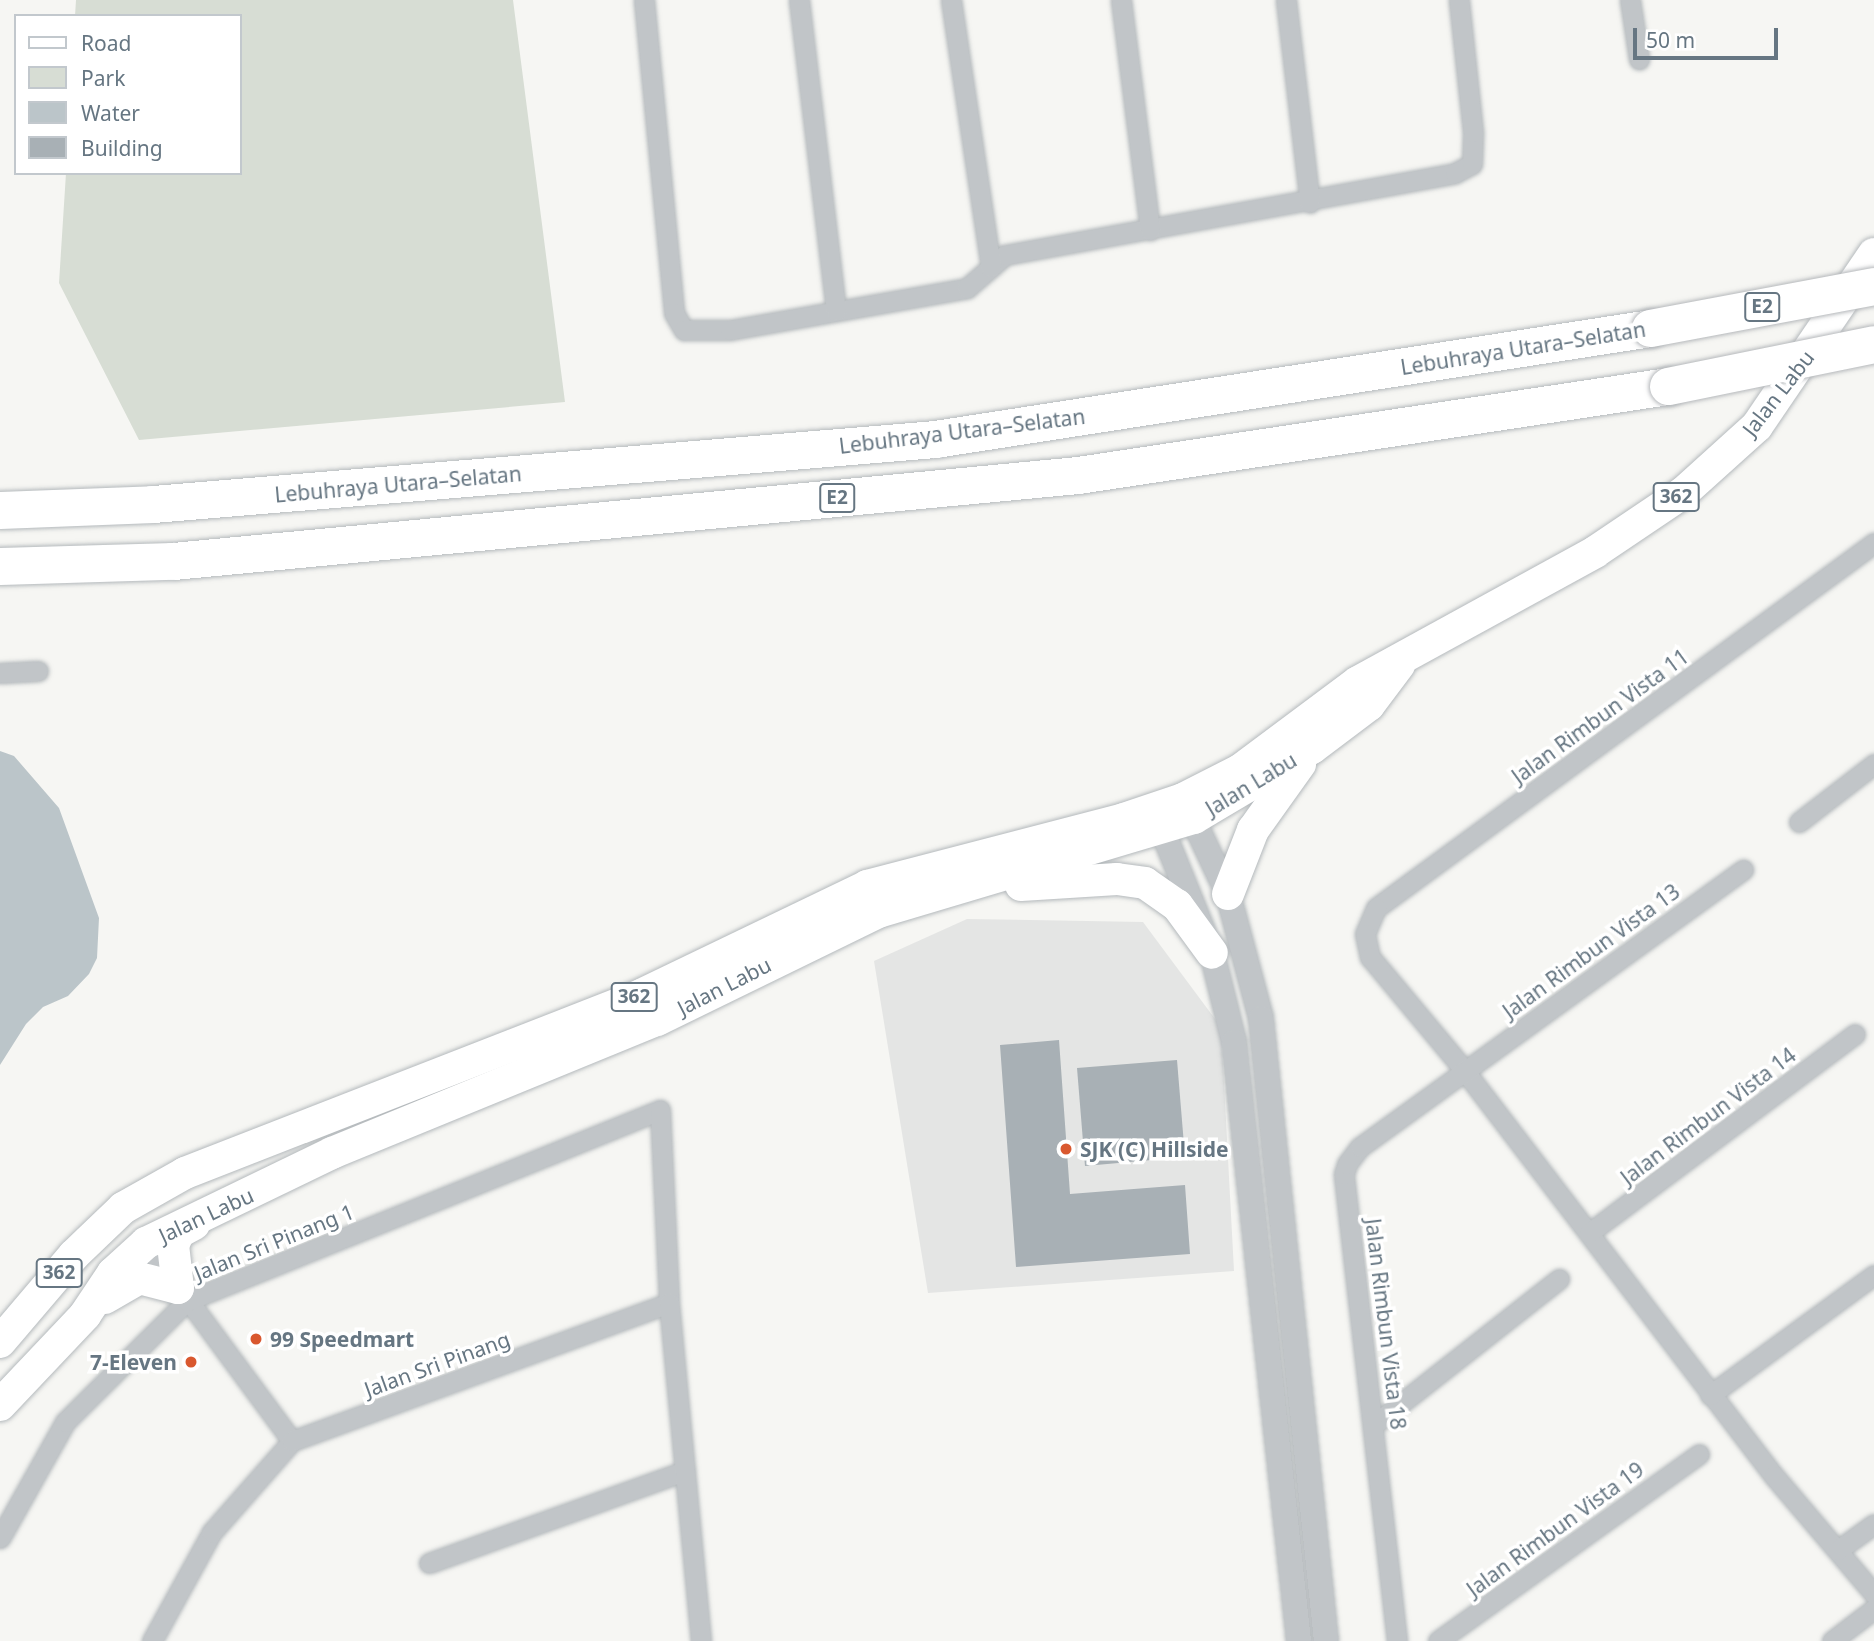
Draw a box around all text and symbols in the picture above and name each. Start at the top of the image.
legend [14,14,242,175]
scale bar [1636,14,1781,58]
text: 50 m [1646,26,1695,54]
text: Road [81,29,131,57]
text: Park [81,64,125,92]
text: Water [81,99,140,127]
text: Building [81,134,163,162]
road number: E2 [1743,292,1781,322]
street label: Lebuhraya Utara–Selatan [1399,316,1647,380]
street label: Jalan Labu [1737,345,1819,441]
street label: Lebuhraya Utara–Selatan [837,403,1087,459]
street label: Lebuhraya Utara–Selatan [273,461,523,507]
road number: E2 [818,482,856,513]
road number: 362 [1652,482,1700,512]
street label: Jalan Rimbun Vista 11 [1507,643,1693,789]
street label: Jalan Labu [1201,747,1301,821]
street label: Jalan Rimbun Vista 13 [1498,878,1684,1024]
street label: Jalan Labu [673,952,775,1020]
road number: 362 [610,981,658,1012]
street label: Jalan Rimbun Vista 14 [1616,1042,1800,1190]
place label: SJK (C) Hillside [1080,1136,1229,1162]
marker: SJK (C) Hillside [1058,1141,1074,1157]
street label: Jalan Labu [155,1182,257,1248]
street label: Jalan Sri Pinang 1 [190,1198,358,1286]
street label: Jalan Rimbun Vista 18 [1361,1217,1411,1431]
road number: 362 [34,1258,84,1288]
place label: 99 Speedmart [270,1326,414,1352]
street label: Jalan Sri Pinang [361,1326,513,1402]
marker: 99 Speedmart [248,1331,264,1347]
place label: 7-Eleven [90,1349,177,1375]
marker: 7-Eleven [183,1354,199,1370]
street label: Jalan Rimbun Vista 19 [1462,1456,1648,1602]

